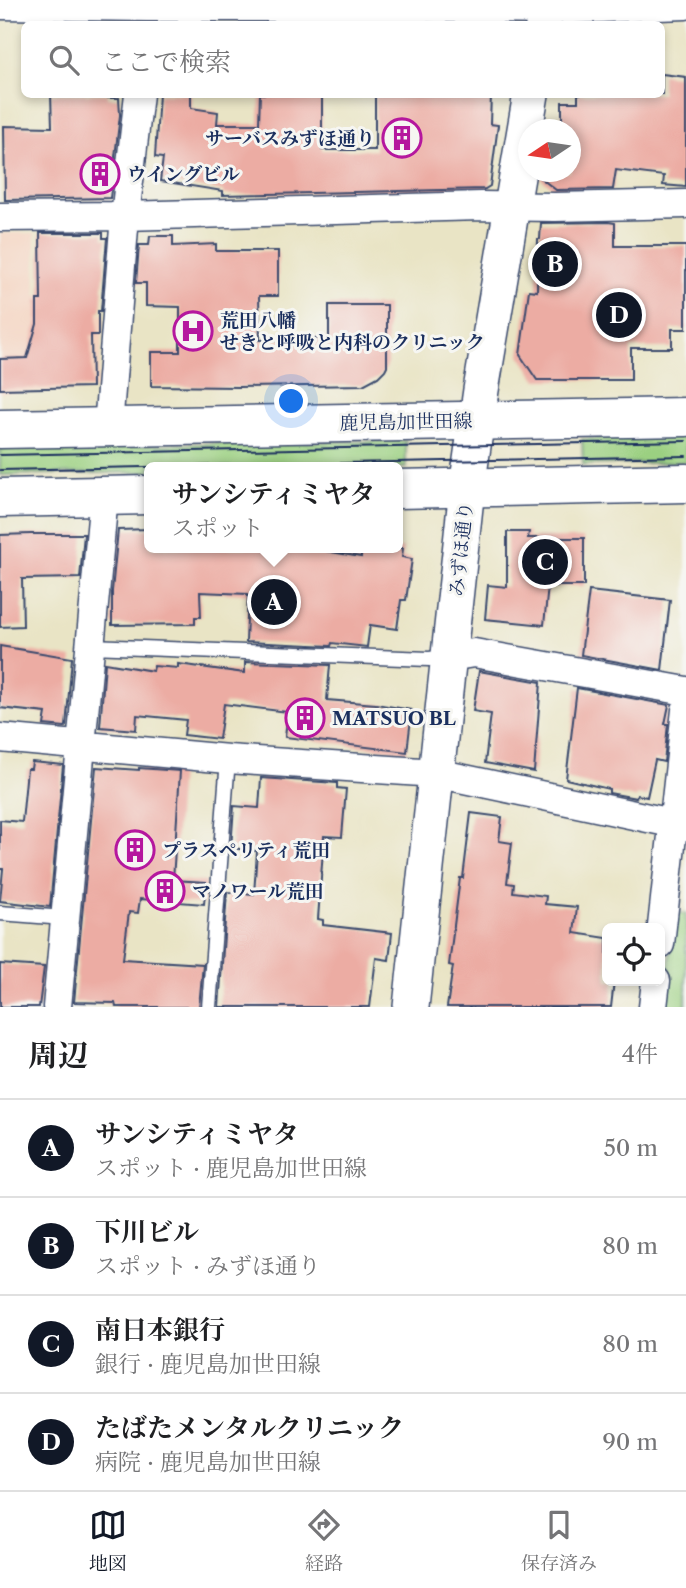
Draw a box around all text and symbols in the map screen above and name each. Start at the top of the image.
search box [21,21,665,98]
icon: search [45,41,83,79]
text: ここで検索 [101,46,231,78]
building icon: サーバスみずほ通り [381,117,423,159]
north arrow [518,119,581,182]
place label: サーバスみずほ通り [205,127,375,150]
building icon: ウイングビル [79,153,121,195]
place label: ウイングビル [127,163,240,186]
pin: B [532,238,578,290]
pin: D [596,289,642,341]
place label: 荒田八幡 せきと呼吸と内科のクリニック [220,309,485,354]
hospital icon: 荒田八幡 せきと呼吸と内科のクリニック [172,310,214,352]
your location [274,384,308,418]
street label: 鹿児島加世田線 [339,409,473,435]
popup [144,462,403,553]
text: サンシティミヤタ [172,478,375,510]
street label: みずほ通り [445,501,477,597]
text: スポット [172,514,264,542]
pin: C [522,536,568,588]
pin: A [251,576,297,628]
building icon: MATSUO BL [284,697,326,739]
place label: MATSUO BL [332,707,456,730]
building icon: プラスペリティ荒田 [114,829,156,871]
place label: プラスペリティ荒田 [162,839,331,862]
building icon: マノワール荒田 [144,870,186,912]
place label: マノワール荒田 [192,880,324,903]
map controls [602,923,665,986]
button: locate [602,923,665,986]
text: 周辺 [28,1037,88,1074]
text: 4件 [622,1040,658,1068]
text: サンシティミヤタ [95,1118,299,1150]
text: A [42,1134,60,1162]
text: 50 m [603,1134,658,1162]
text: スポット · 鹿児島加世田線 [95,1154,367,1182]
text: 下川ビル [95,1216,199,1248]
text: B [42,1232,60,1260]
text: 80 m [602,1232,658,1260]
text: スポット · みずほ通り [95,1252,321,1280]
text: 南日本銀行 [95,1314,225,1346]
text: C [42,1330,60,1358]
text: 80 m [602,1330,658,1358]
text: 銀行 · 鹿児島加世田線 [95,1350,321,1378]
text: たばたメンタルクリニック [95,1412,404,1444]
text: D [41,1428,61,1456]
text: 90 m [602,1428,658,1456]
text: 病院 · 鹿児島加世田線 [95,1448,321,1476]
tab: 地図 [89,1506,127,1575]
tab: 経路 [305,1506,343,1575]
tab: 保存済み [521,1506,597,1575]

